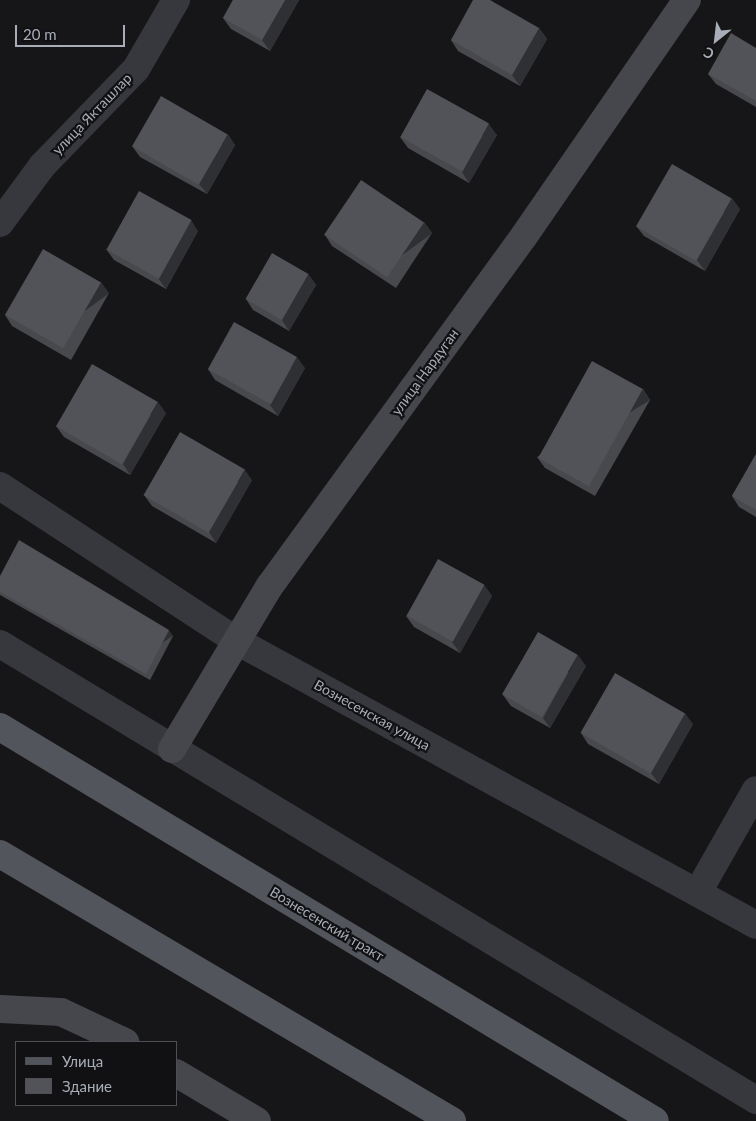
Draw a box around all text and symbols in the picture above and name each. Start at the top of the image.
scale bar [18,15,128,47]
north arrow [691,15,741,65]
text: 20 m [23,25,57,43]
text: С [700,44,717,63]
street label: улица Якташлар [49,70,135,158]
street label: улица Нардуган [388,325,462,419]
street label: Вознесенская улица [311,676,433,754]
street label: Вознесенский тракт [267,883,387,965]
legend [15,1041,178,1106]
text: Улица [62,1052,103,1070]
text: Здание [62,1077,112,1095]

